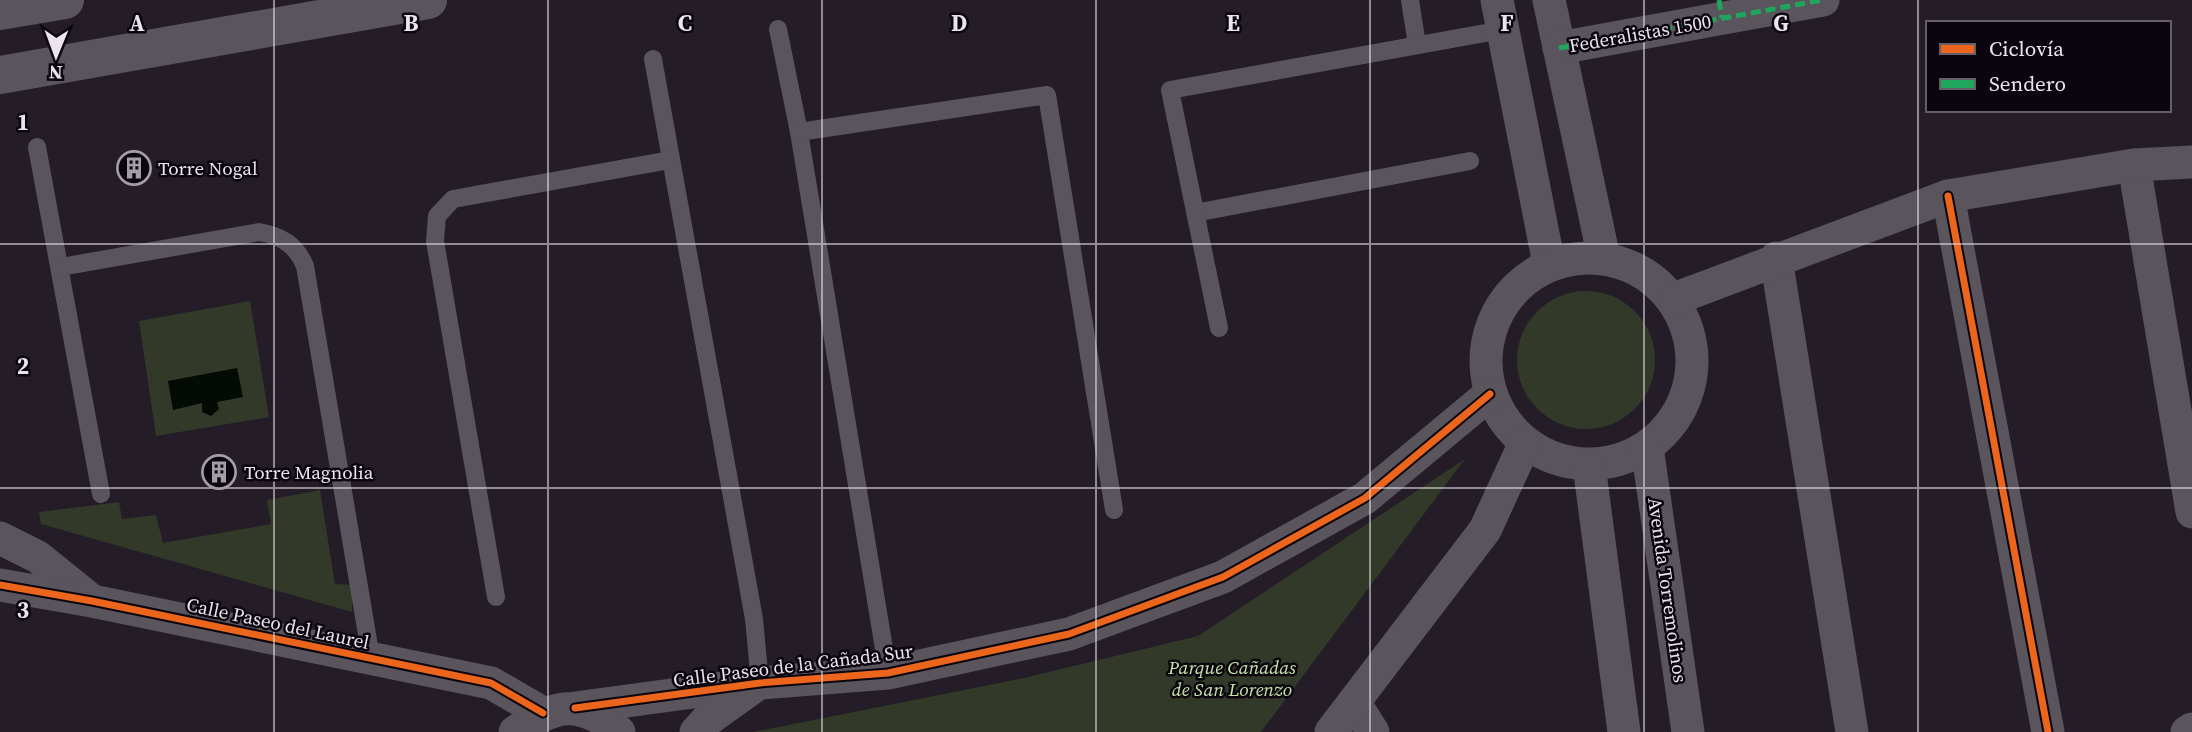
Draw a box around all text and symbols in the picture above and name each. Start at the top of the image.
text: A [129,7,145,39]
text: B [404,7,419,39]
text: C [678,7,692,39]
text: D [951,7,967,39]
text: E [1226,7,1240,39]
text: F [1500,7,1514,39]
text: G [1773,7,1789,39]
street label: Federalistas 1500 [1567,8,1713,58]
north arrow [21,21,91,91]
legend [1926,21,2171,112]
text: Ciclovía [1989,34,2064,63]
text: N [48,60,63,86]
text: Sendero [1989,69,2066,98]
text: 1 [17,106,29,138]
building icon: Torre Nogal [115,149,153,187]
place label: Torre Nogal [158,155,258,181]
text: 2 [17,350,29,382]
building icon: Torre Magnolia [200,453,238,491]
place label: Torre Magnolia [244,459,374,485]
street label: Avenida Torremolinos [1642,496,1694,684]
street label: Calle Paseo del Laurel [184,591,372,655]
text: 3 [17,594,29,626]
street label: Calle Paseo de la Cañada Sur [672,637,914,693]
park label: Parque Cañadas de San Lorenzo [1167,654,1296,702]

